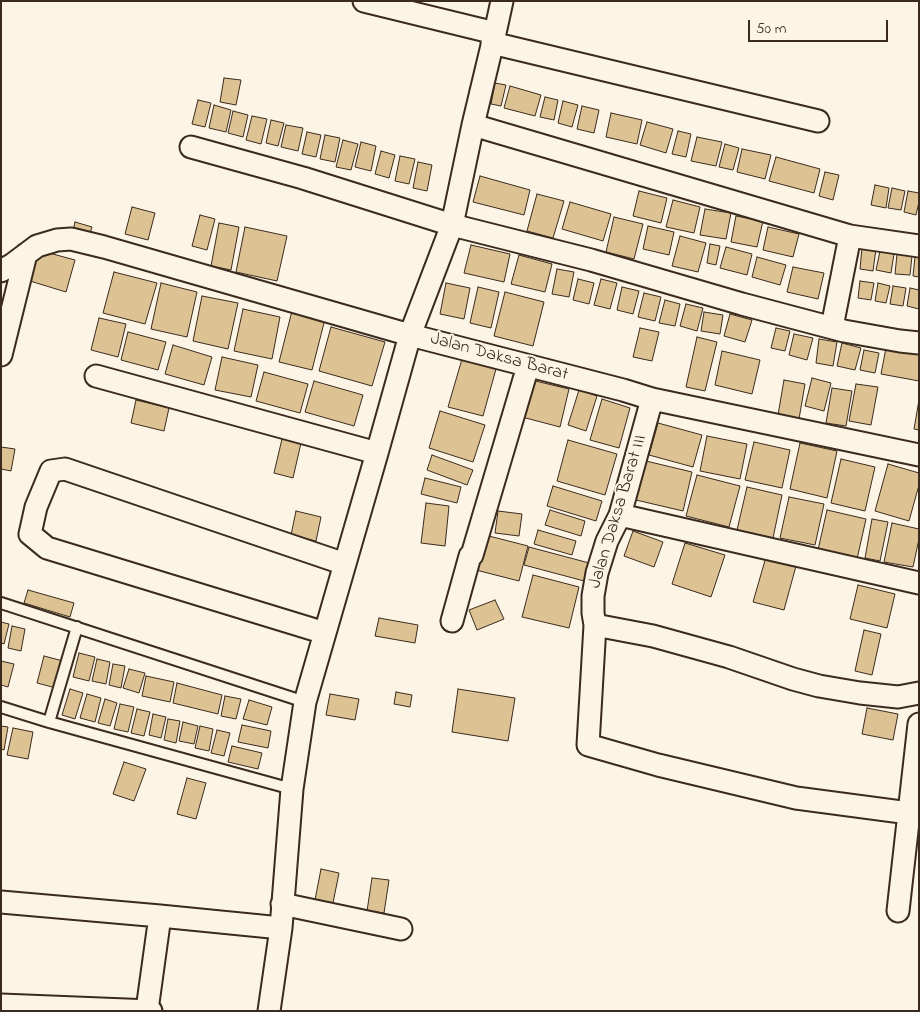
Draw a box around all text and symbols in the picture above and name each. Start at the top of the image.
scale bar [750,10,890,42]
text: 50 m [756,18,786,40]
street label: Jalan Daksa Barat [428,329,570,387]
street label: Jalan Daksa Barat III [585,433,653,591]

